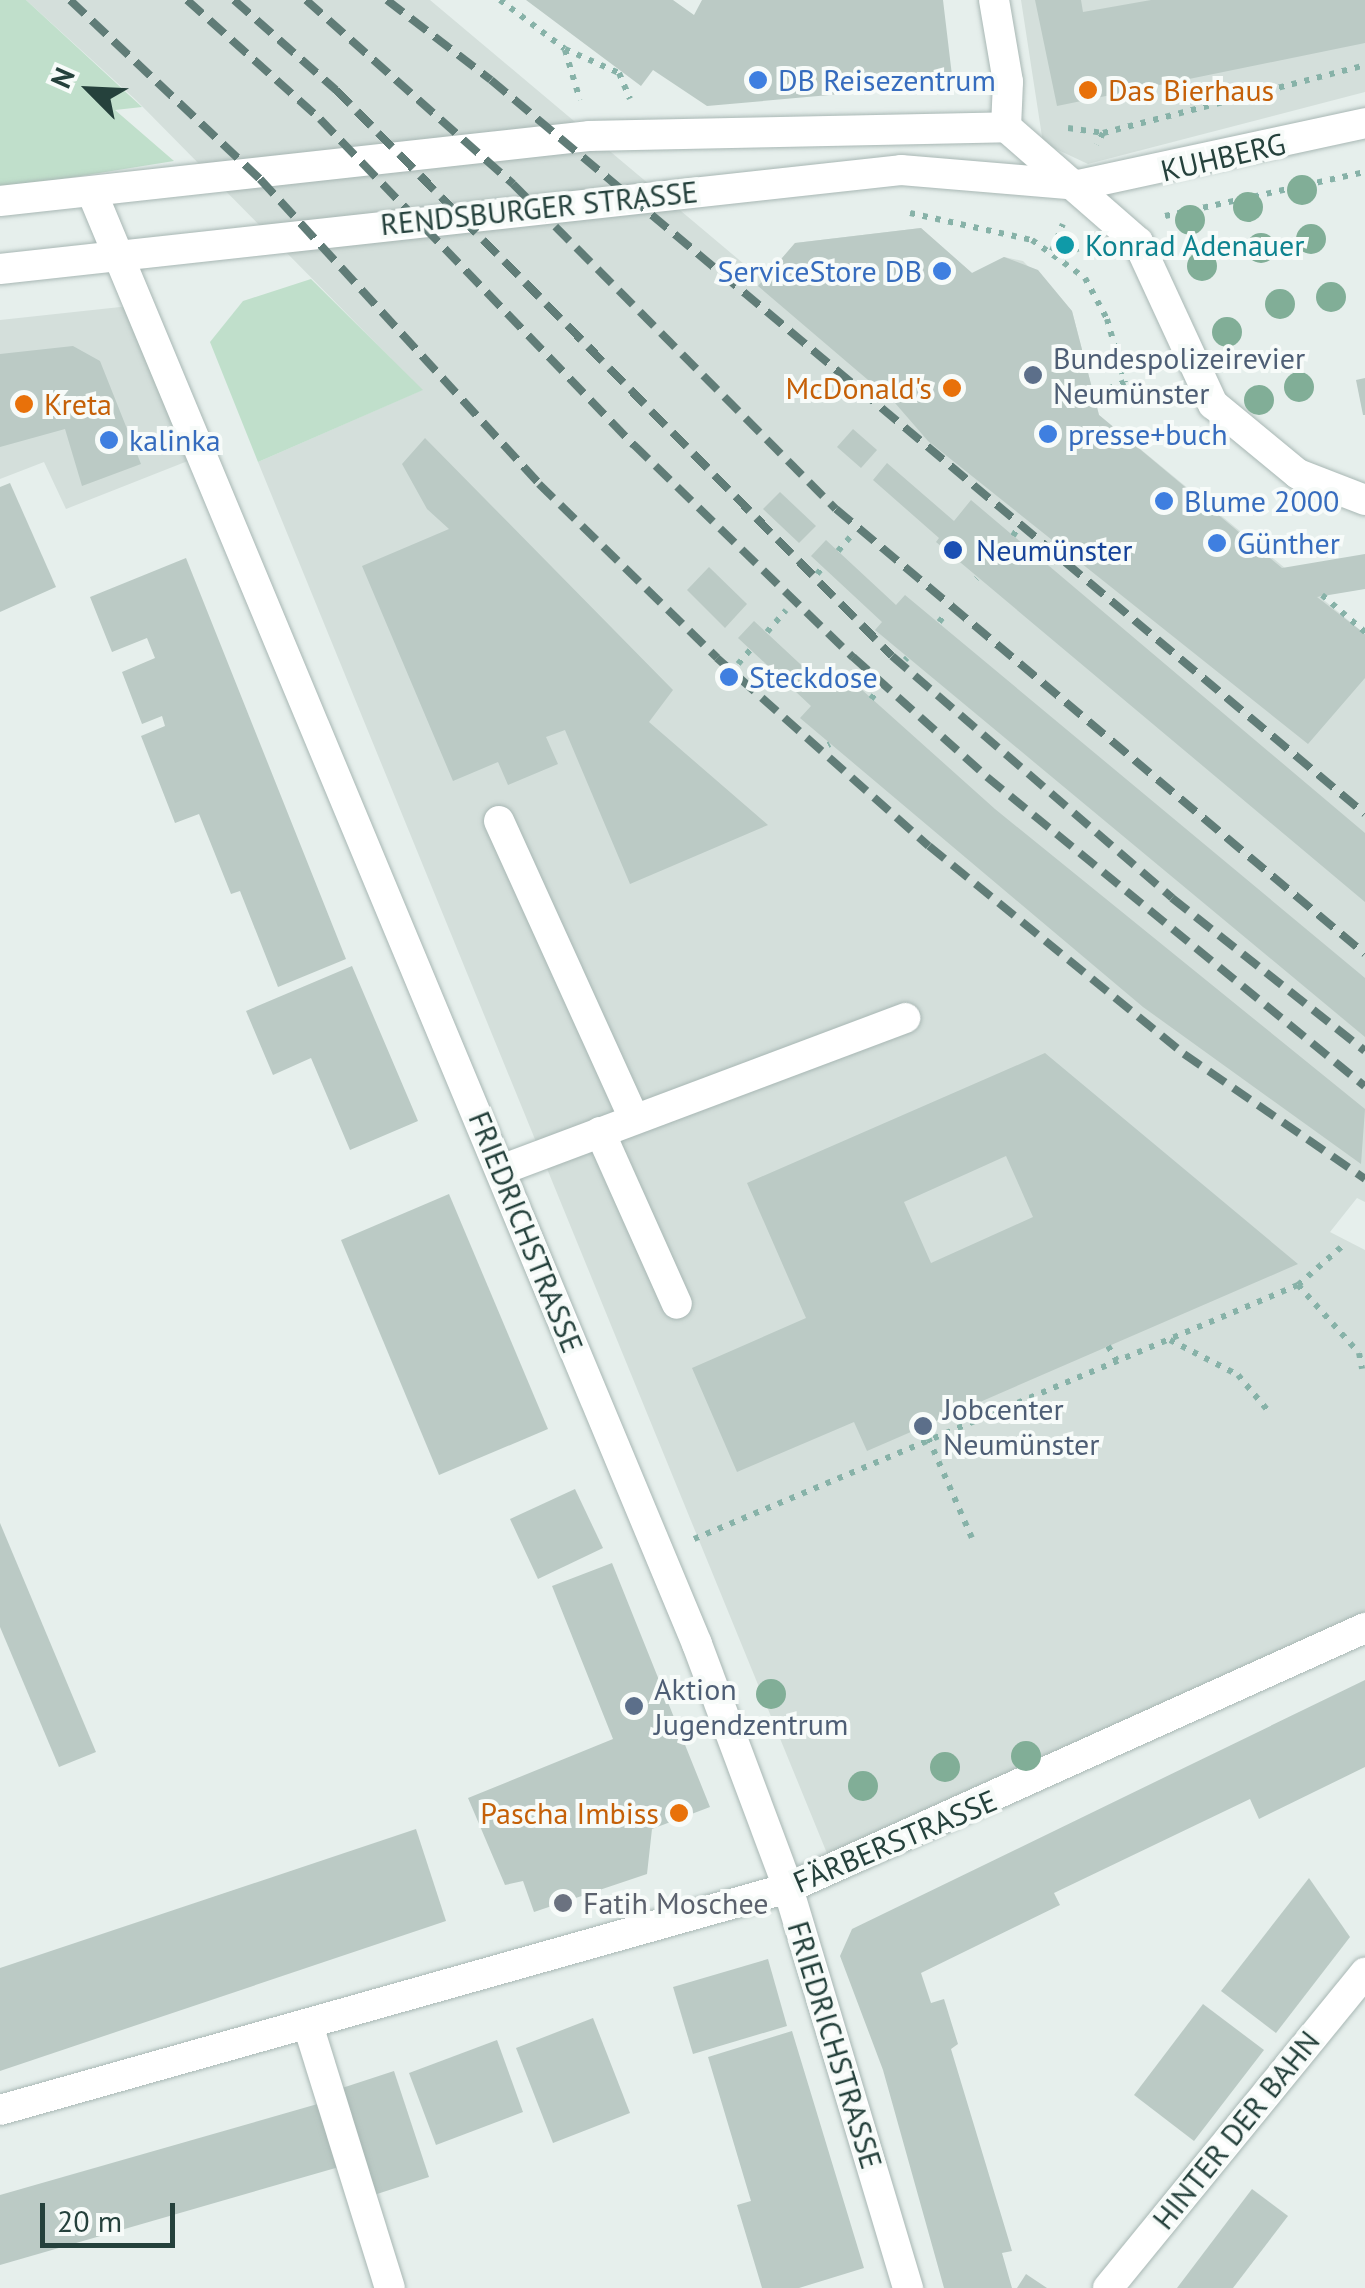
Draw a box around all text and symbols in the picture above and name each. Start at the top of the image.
north arrow [40,40,140,140]
text: N [41,62,83,94]
place label: DB Reisezentrum [778,62,996,98]
marker: DB Reisezentrum [747,69,769,91]
place label: Das Bierhaus [1108,72,1274,108]
marker: Das Bierhaus [1077,79,1099,101]
street label: KUHBERG [1157,125,1289,189]
street label: RENDSBURGER STRASSE [379,173,699,243]
place label: Konrad Adenauer [1085,227,1305,263]
marker: Konrad Adenauer [1054,234,1076,256]
place label: ServiceStore DB [718,253,922,289]
marker: ServiceStore DB [931,260,953,282]
place label: Bundespolizeirevier Neumünster [1053,340,1305,410]
marker: Bundespolizeirevier Neumünster [1022,364,1044,386]
place label: McDonald's [786,370,932,406]
marker: McDonald's [941,377,963,399]
place label: Kreta [44,386,112,422]
marker: Kreta [13,393,35,415]
place label: presse+buch [1068,416,1228,452]
place label: kalinka [129,422,221,458]
marker: presse+buch [1037,423,1059,445]
marker: kalinka [98,429,120,451]
place label: Blume 2000 [1184,483,1339,519]
marker: Blume 2000 [1153,490,1175,512]
place label: Günther [1237,525,1340,561]
place label: Neumünster [976,532,1132,568]
marker: Günther [1206,532,1228,554]
marker: Neumünster [940,537,966,563]
place label: Steckdose [749,659,878,695]
marker: Steckdose [718,666,740,688]
street label: FRIEDRICHSTRASSE [461,1106,591,1358]
place label: Jobcenter Neumünster [943,1391,1099,1462]
marker: Jobcenter Neumünster [912,1415,934,1437]
place label: Aktion Jugendzentrum [654,1671,848,1742]
marker: Aktion Jugendzentrum [623,1695,645,1717]
street label: FÄRBERSTRASSE [788,1782,1002,1900]
place label: Pascha Imbiss [480,1795,659,1831]
marker: Pascha Imbiss [668,1802,690,1824]
place label: Fatih Moschee [583,1885,769,1921]
marker: Fatih Moschee [552,1892,574,1914]
street label: FRIEDRICHSTRASSE [780,1917,890,2173]
street label: HINTER DER BAHN [1145,2024,1327,2236]
scale bar [45,2183,180,2245]
text: 20 m [57,2201,122,2240]

